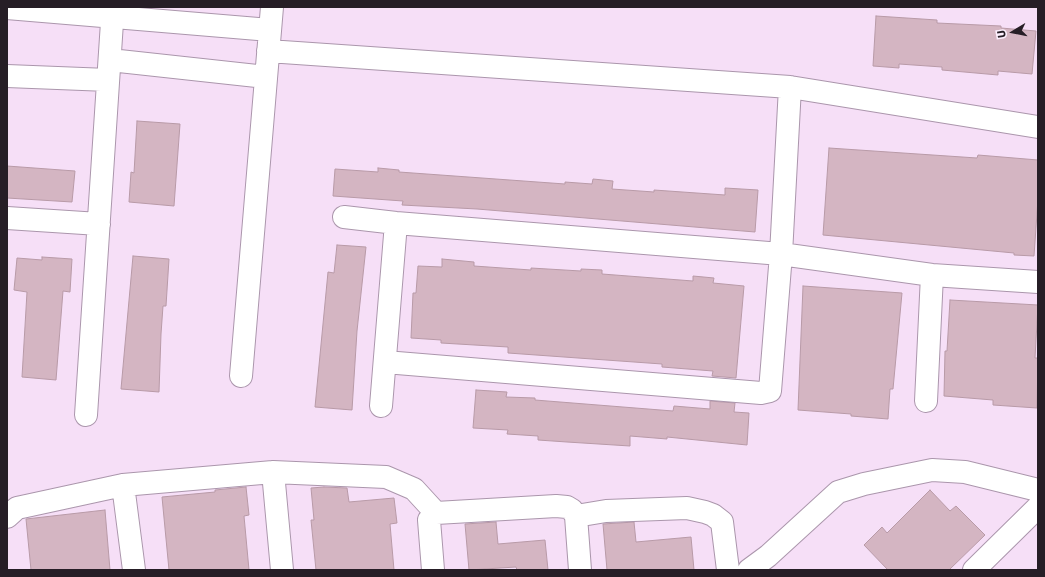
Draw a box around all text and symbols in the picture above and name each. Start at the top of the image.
north arrow [993,12,1033,52]
text: U [993,29,1010,39]

